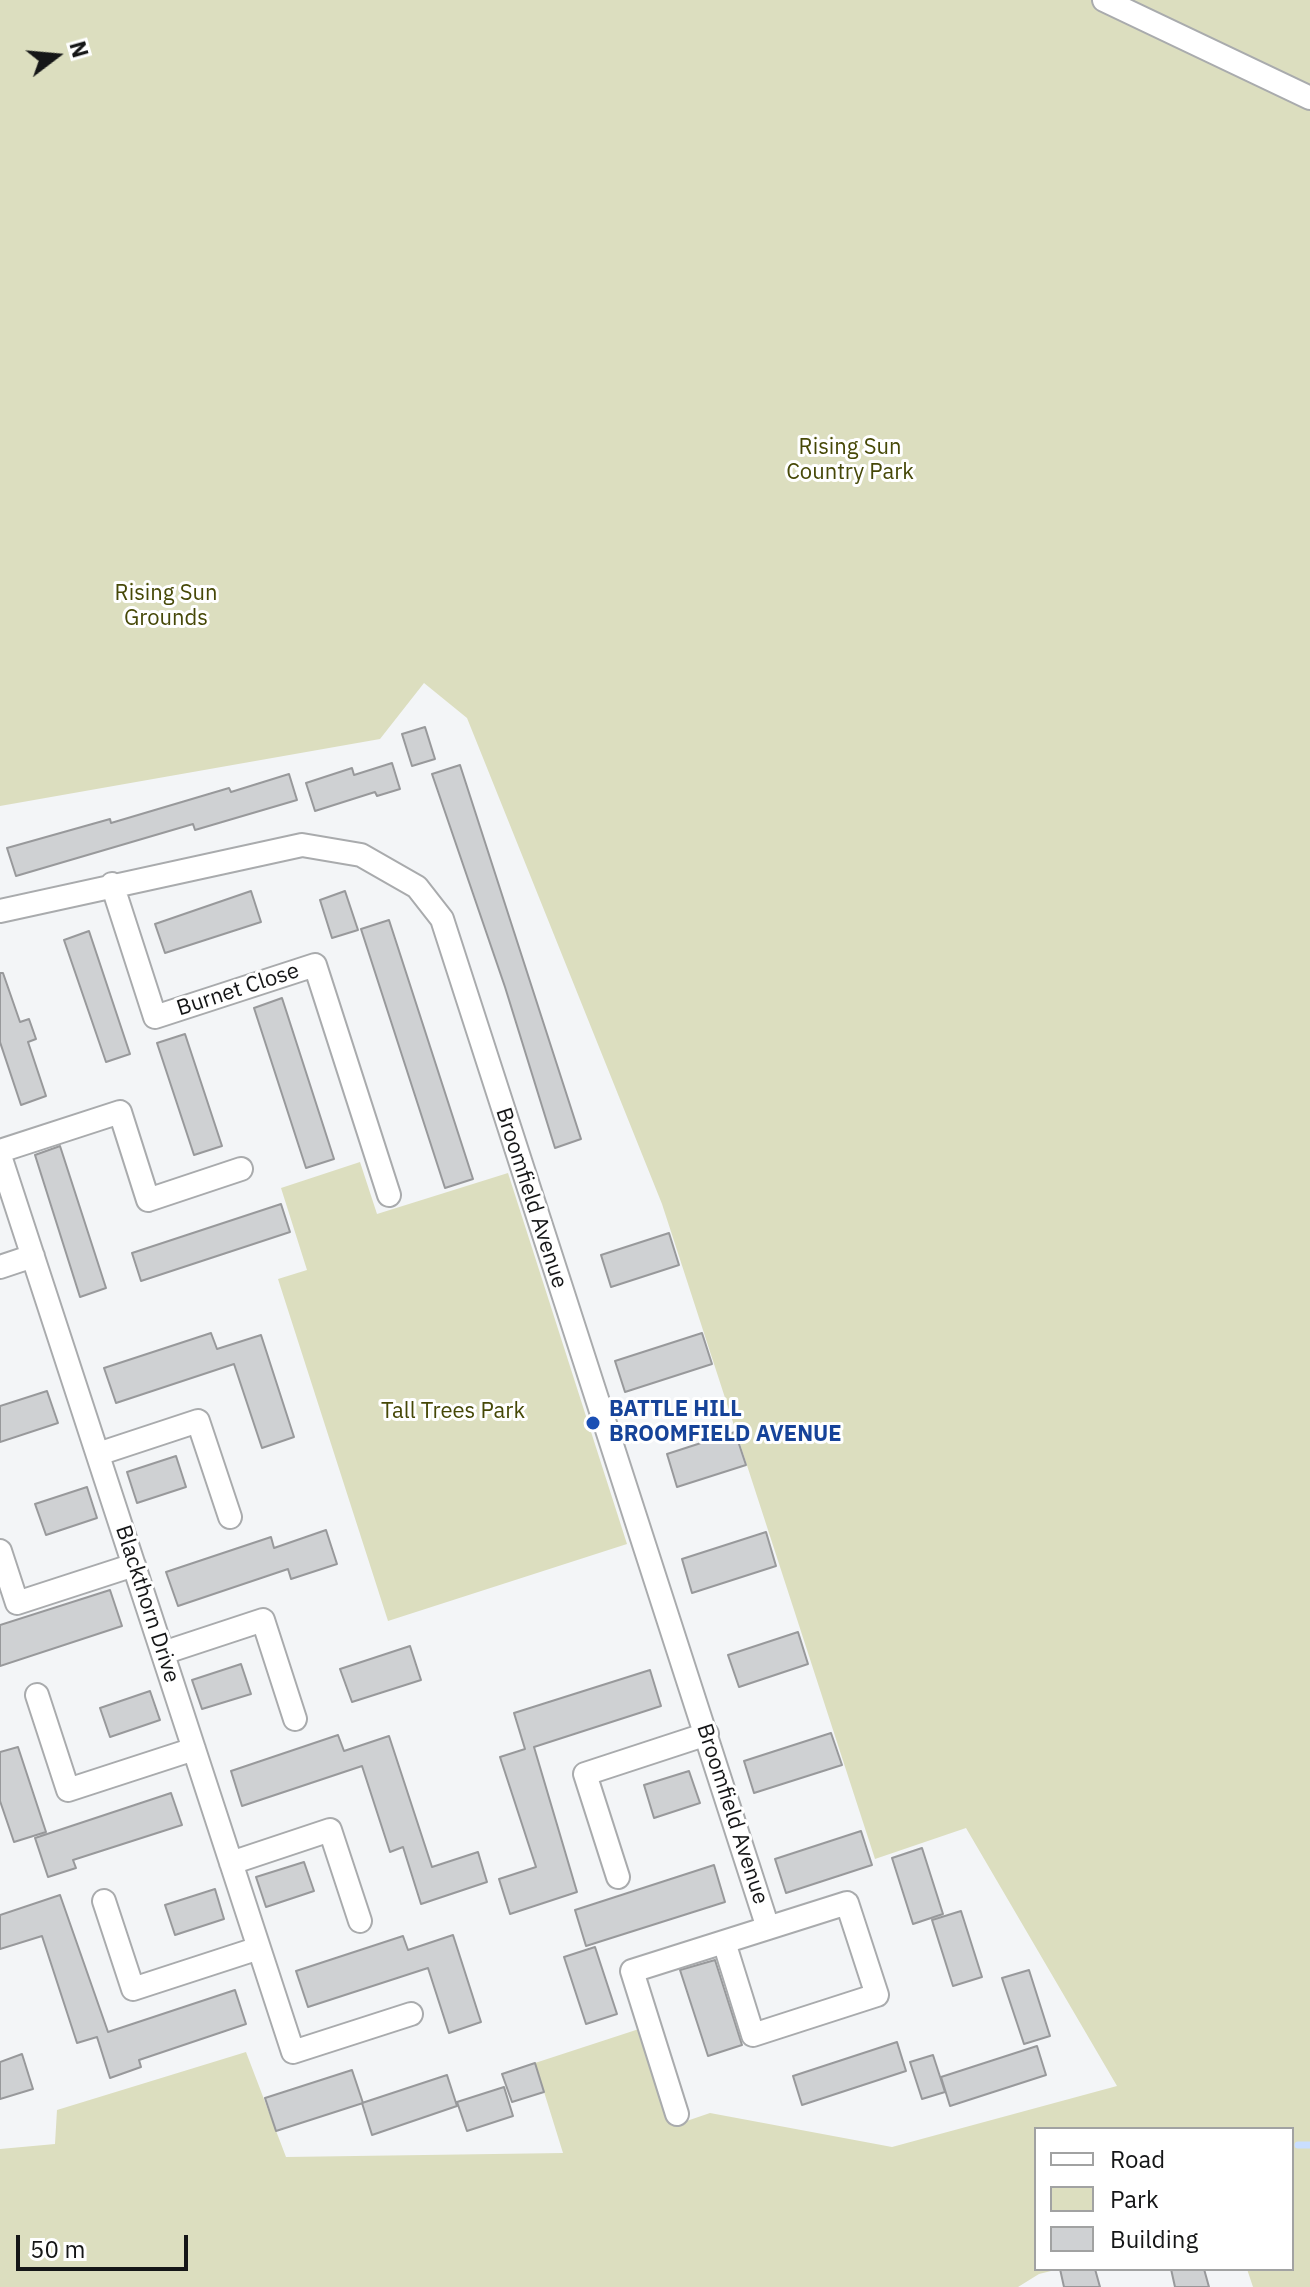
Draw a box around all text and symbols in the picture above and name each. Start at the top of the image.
north arrow [16,16,96,96]
text: N [63,38,96,61]
park label: Rising Sun Country Park [786,435,914,486]
park label: Rising Sun Grounds [115,581,217,632]
street label: Burnet Close [173,958,303,1022]
street label: Broomfield Avenue [489,1104,573,1292]
place label: BATTLE HILL BROOMFIELD AVENUE [609,1397,842,1448]
park label: Tall Trees Park [381,1399,525,1425]
marker: BATTLE HILL BROOMFIELD AVENUE [584,1414,602,1432]
street label: Blackthorn Drive [109,1522,185,1686]
street label: Broomfield Avenue [690,1720,774,1908]
legend [1034,2127,1294,2271]
text: Road [1110,2143,1165,2175]
text: Park [1110,2183,1159,2215]
scale bar [20,2219,192,2269]
text: Building [1110,2223,1198,2255]
text: 50 m [30,2233,85,2265]

